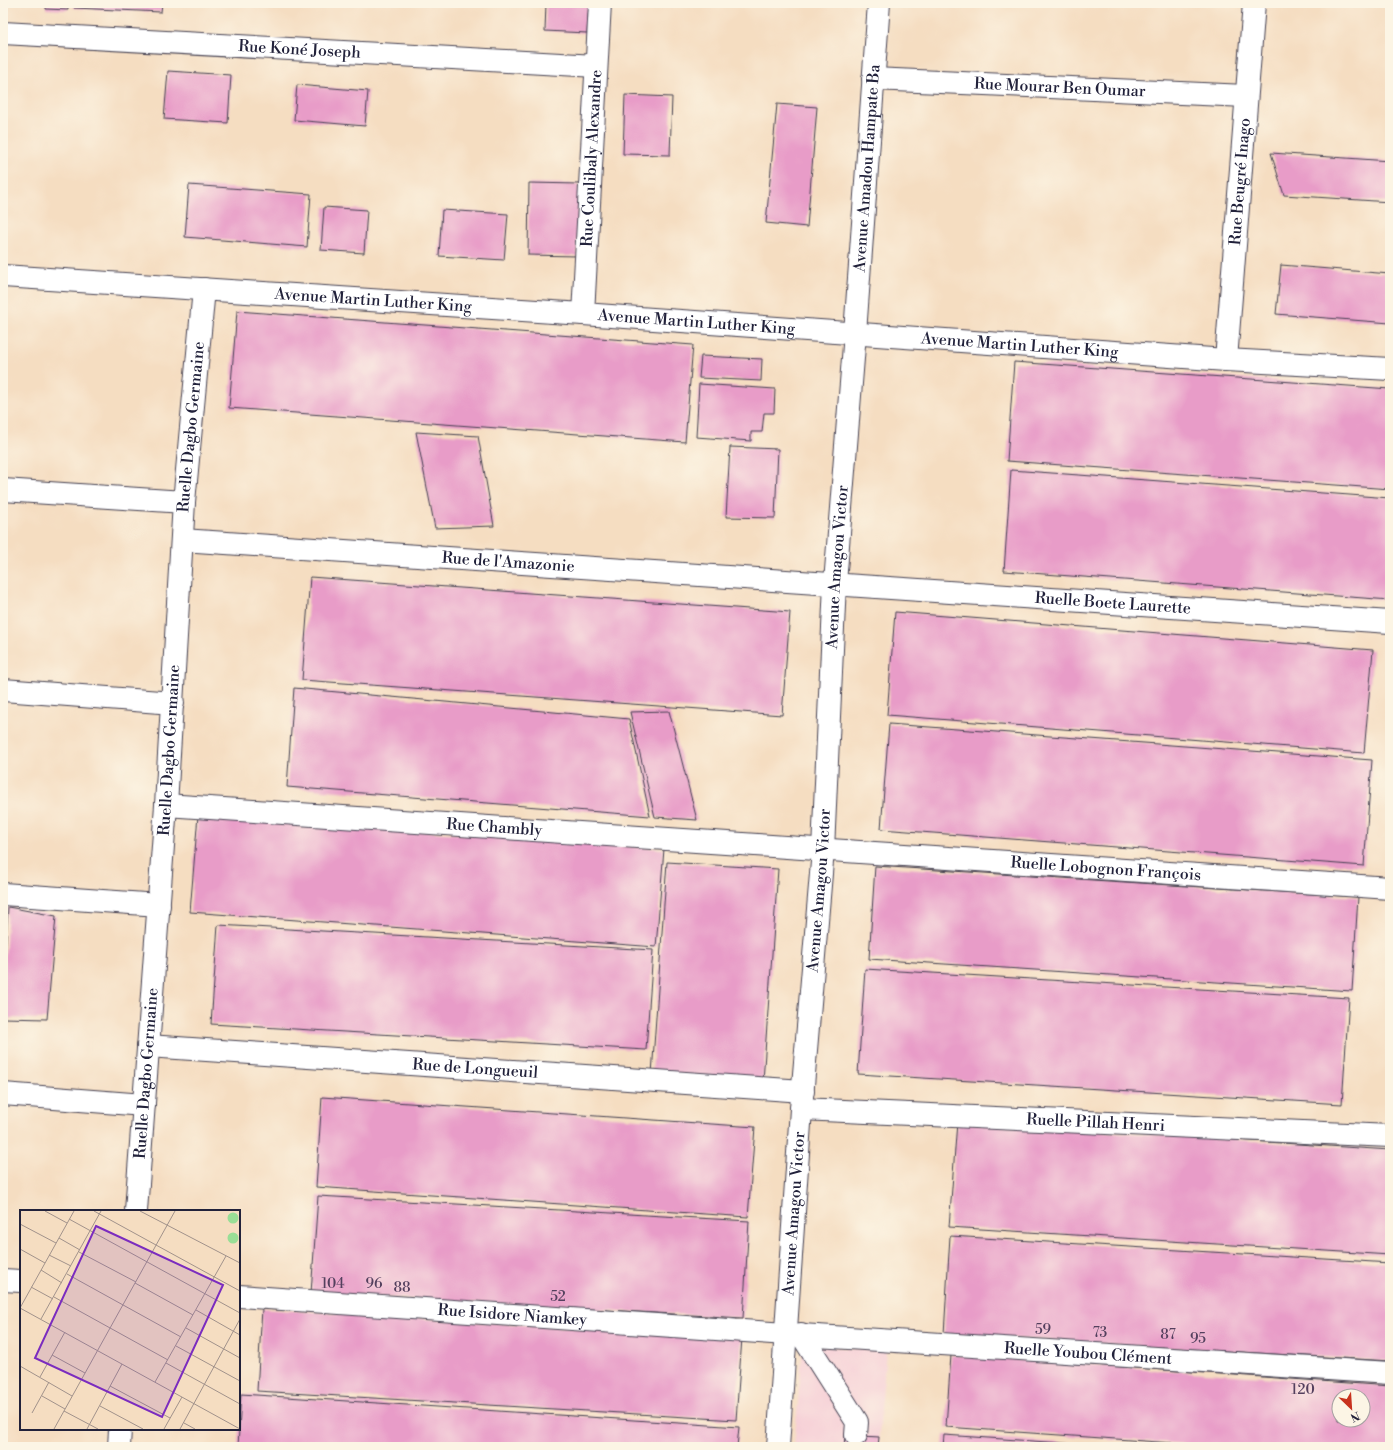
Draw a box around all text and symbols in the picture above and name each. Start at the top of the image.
street label: Rue Koné Joseph [238,36,362,63]
street label: Avenue Amadou Hampate Ba [849,63,885,274]
street label: Rue Coulibaly Alexandre [577,69,606,247]
street label: Rue Mourar Ben Oumar [973,74,1146,101]
street label: Rue Beugré Inago [1225,117,1255,246]
street label: Avenue Martin Luther King [273,284,473,317]
street label: Avenue Martin Luther King [596,305,797,339]
street label: Avenue Martin Luther King [919,328,1120,362]
street label: Ruelle Dagbo Germaine [173,341,209,513]
street label: Avenue Amagou Victor [822,484,853,650]
street label: Rue de l'Amazonie [441,548,575,577]
street label: Ruelle Boete Laurette [1034,588,1192,618]
street label: Ruelle Dagbo Germaine [154,664,184,837]
street label: Avenue Amagou Victor [803,808,835,974]
street label: Rue Chambly [446,814,543,840]
street label: Ruelle Lobognon François [1010,852,1202,885]
street label: Ruelle Dagbo Germaine [130,987,162,1160]
street label: Rue de Longueuil [412,1054,539,1083]
street label: Ruelle Pillah Henri [1026,1109,1165,1136]
street label: Avenue Amagou Victor [778,1131,809,1297]
inset map [20,1210,240,1430]
house number: 104 [321,1275,345,1293]
house number: 96 [366,1275,383,1293]
house number: 88 [393,1279,411,1297]
house number: 52 [550,1288,566,1306]
street label: Rue Isidore Niamkey [437,1300,588,1330]
house number: 59 [1035,1321,1051,1339]
house number: 73 [1093,1324,1108,1342]
house number: 87 [1160,1326,1176,1344]
house number: 95 [1190,1330,1206,1348]
street label: Ruelle Youbou Clément [1003,1338,1173,1369]
house number: 120 [1291,1381,1315,1399]
north arrow [1331,1388,1371,1428]
text: N [1348,1408,1362,1424]

